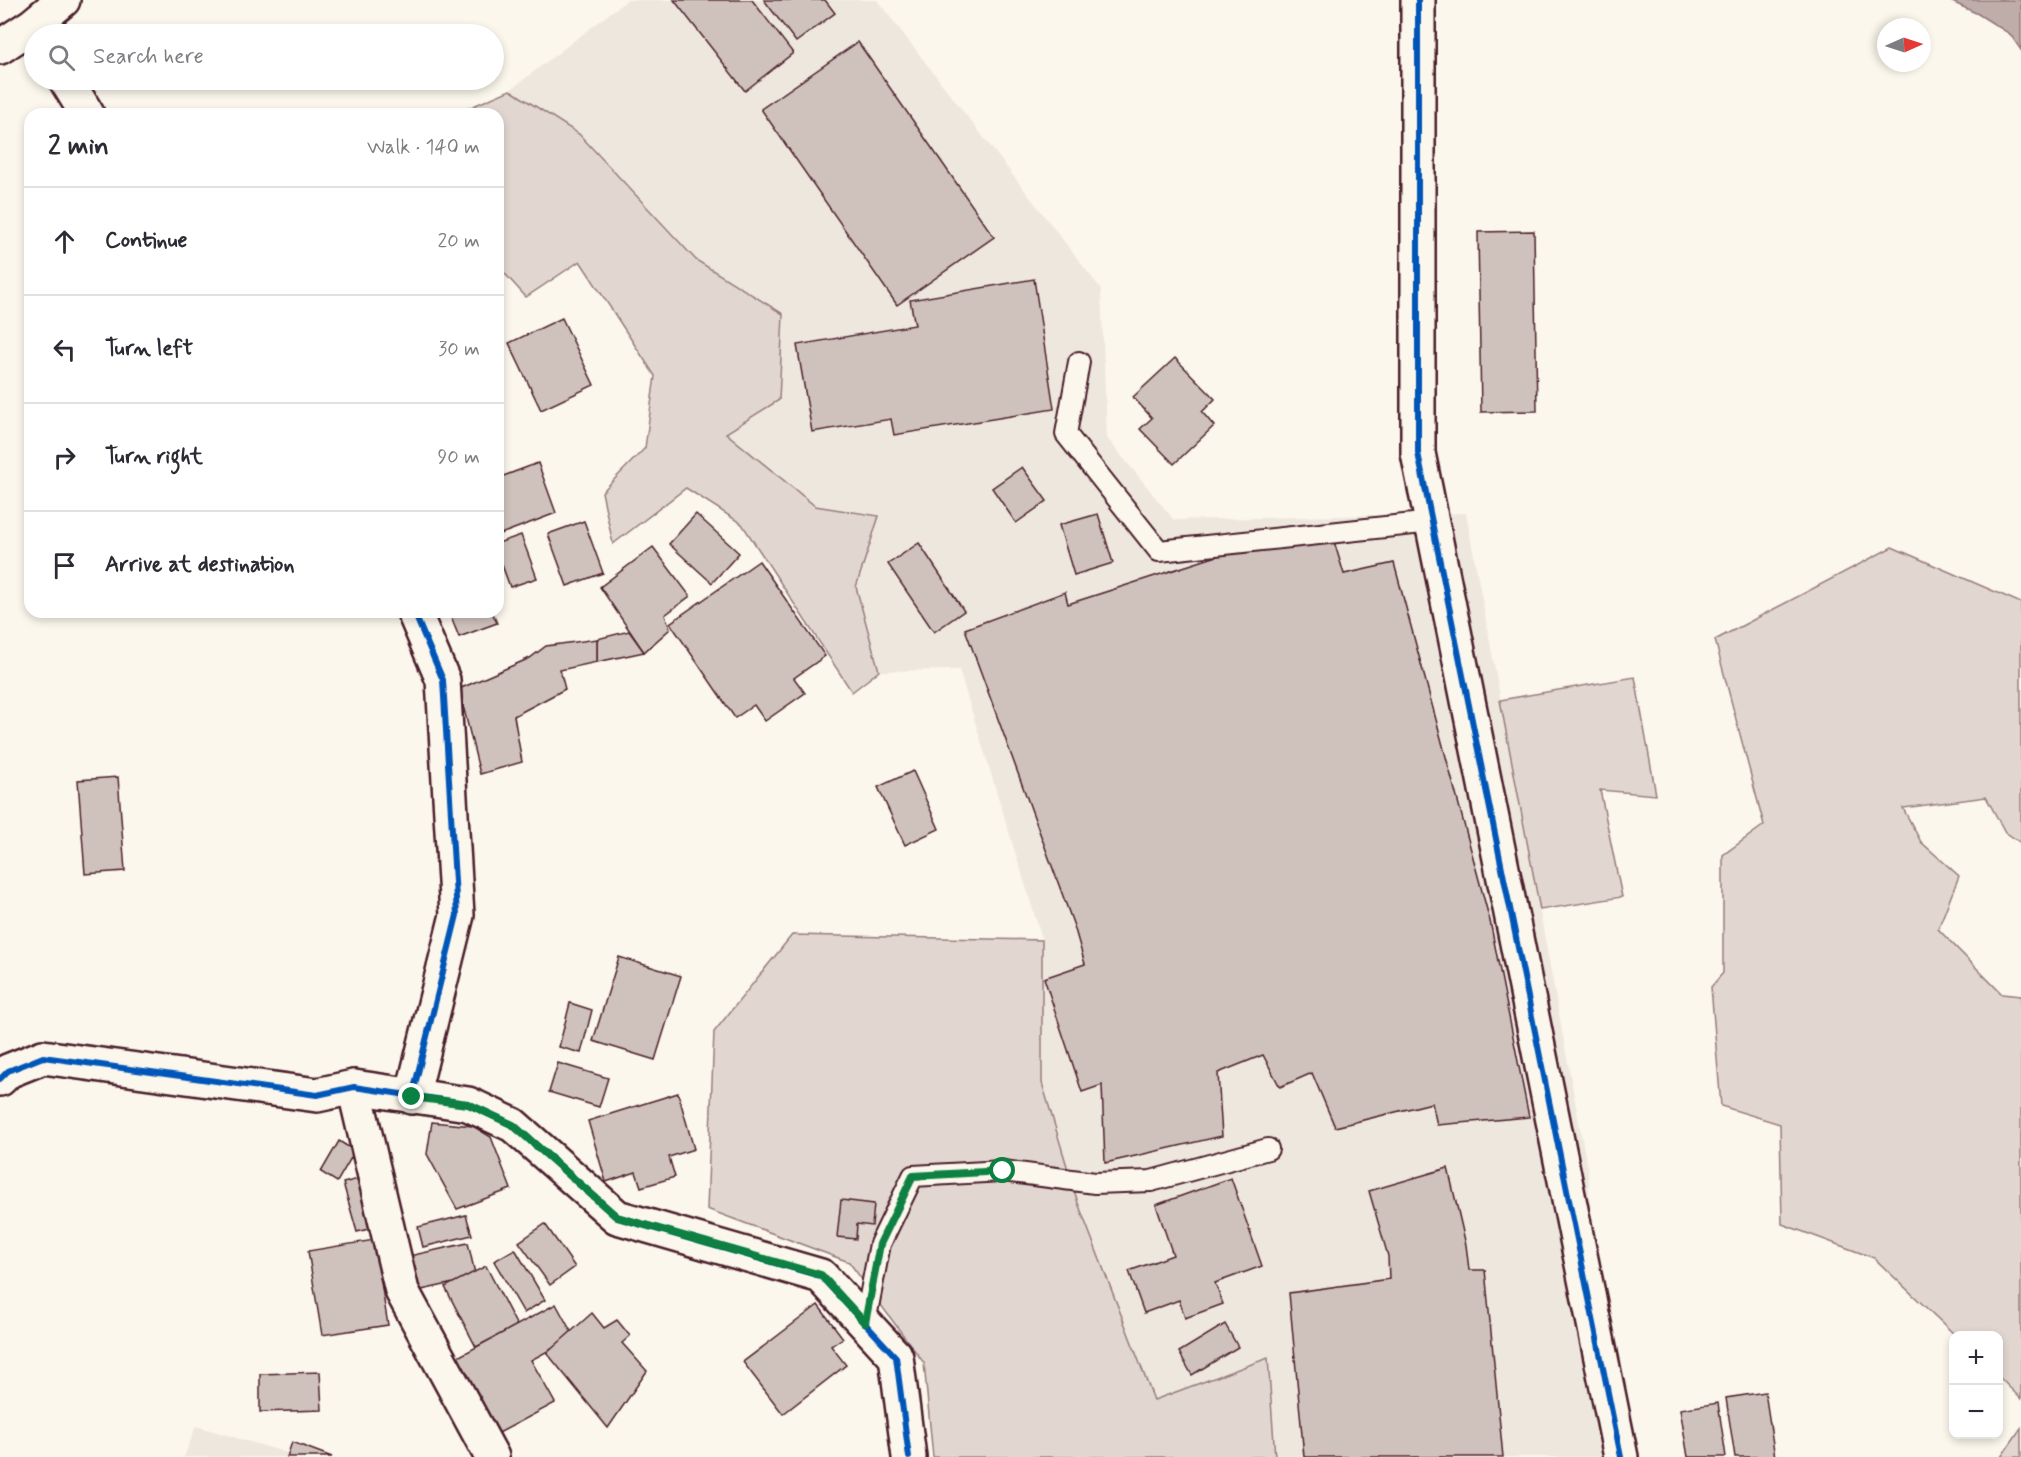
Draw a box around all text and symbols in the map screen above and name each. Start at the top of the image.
north arrow [1877,18,1931,72]
search box [24,24,504,90]
icon: search [45,41,78,74]
text: Search here [93,43,204,71]
text: 2 min [48,130,109,164]
text: Walk · 140 m [367,134,480,161]
icon: ahead [48,225,81,258]
text: Continue [105,227,187,255]
text: 20 m [437,228,480,255]
icon: left [48,333,81,366]
text: Turn left [105,335,193,363]
text: 30 m [438,336,480,363]
icon: right [48,441,81,474]
text: Turn right [105,443,203,471]
text: 90 m [437,444,480,471]
icon: arrive [48,549,81,582]
text: Arrive at destination [105,551,295,579]
route end [398,1083,424,1109]
route start [989,1157,1015,1183]
map controls [1949,1331,2003,1439]
button: + [1949,1331,2003,1385]
button: − [1949,1385,2003,1439]

